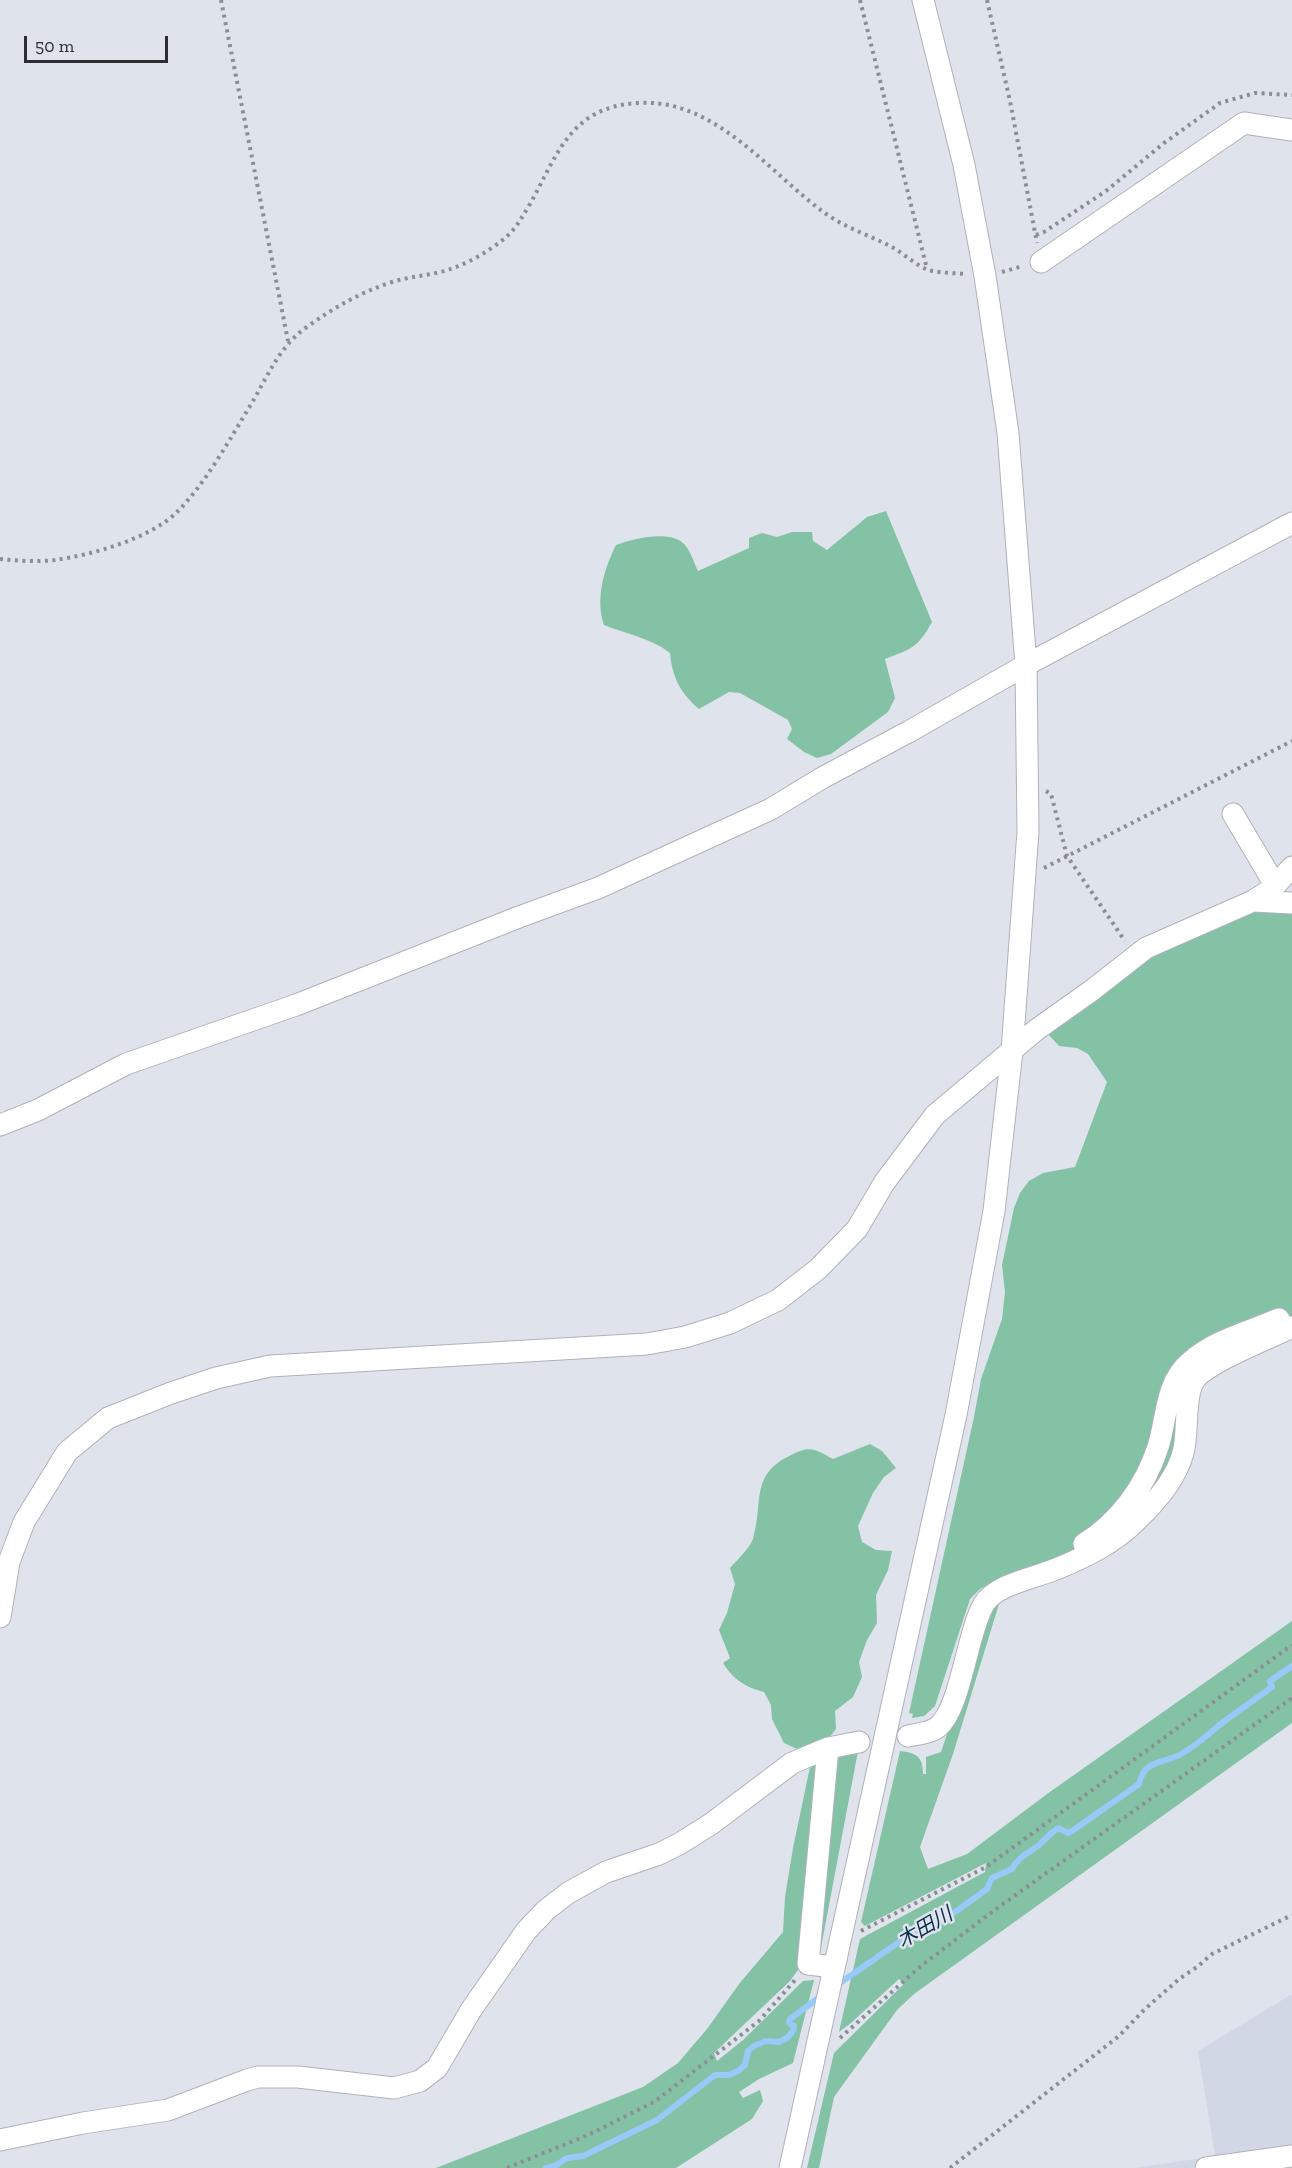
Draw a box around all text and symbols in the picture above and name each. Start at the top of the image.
scale bar [27,24,171,62]
text: 50 m [35,35,74,57]
water label: 木田川 [893,1903,957,1953]

